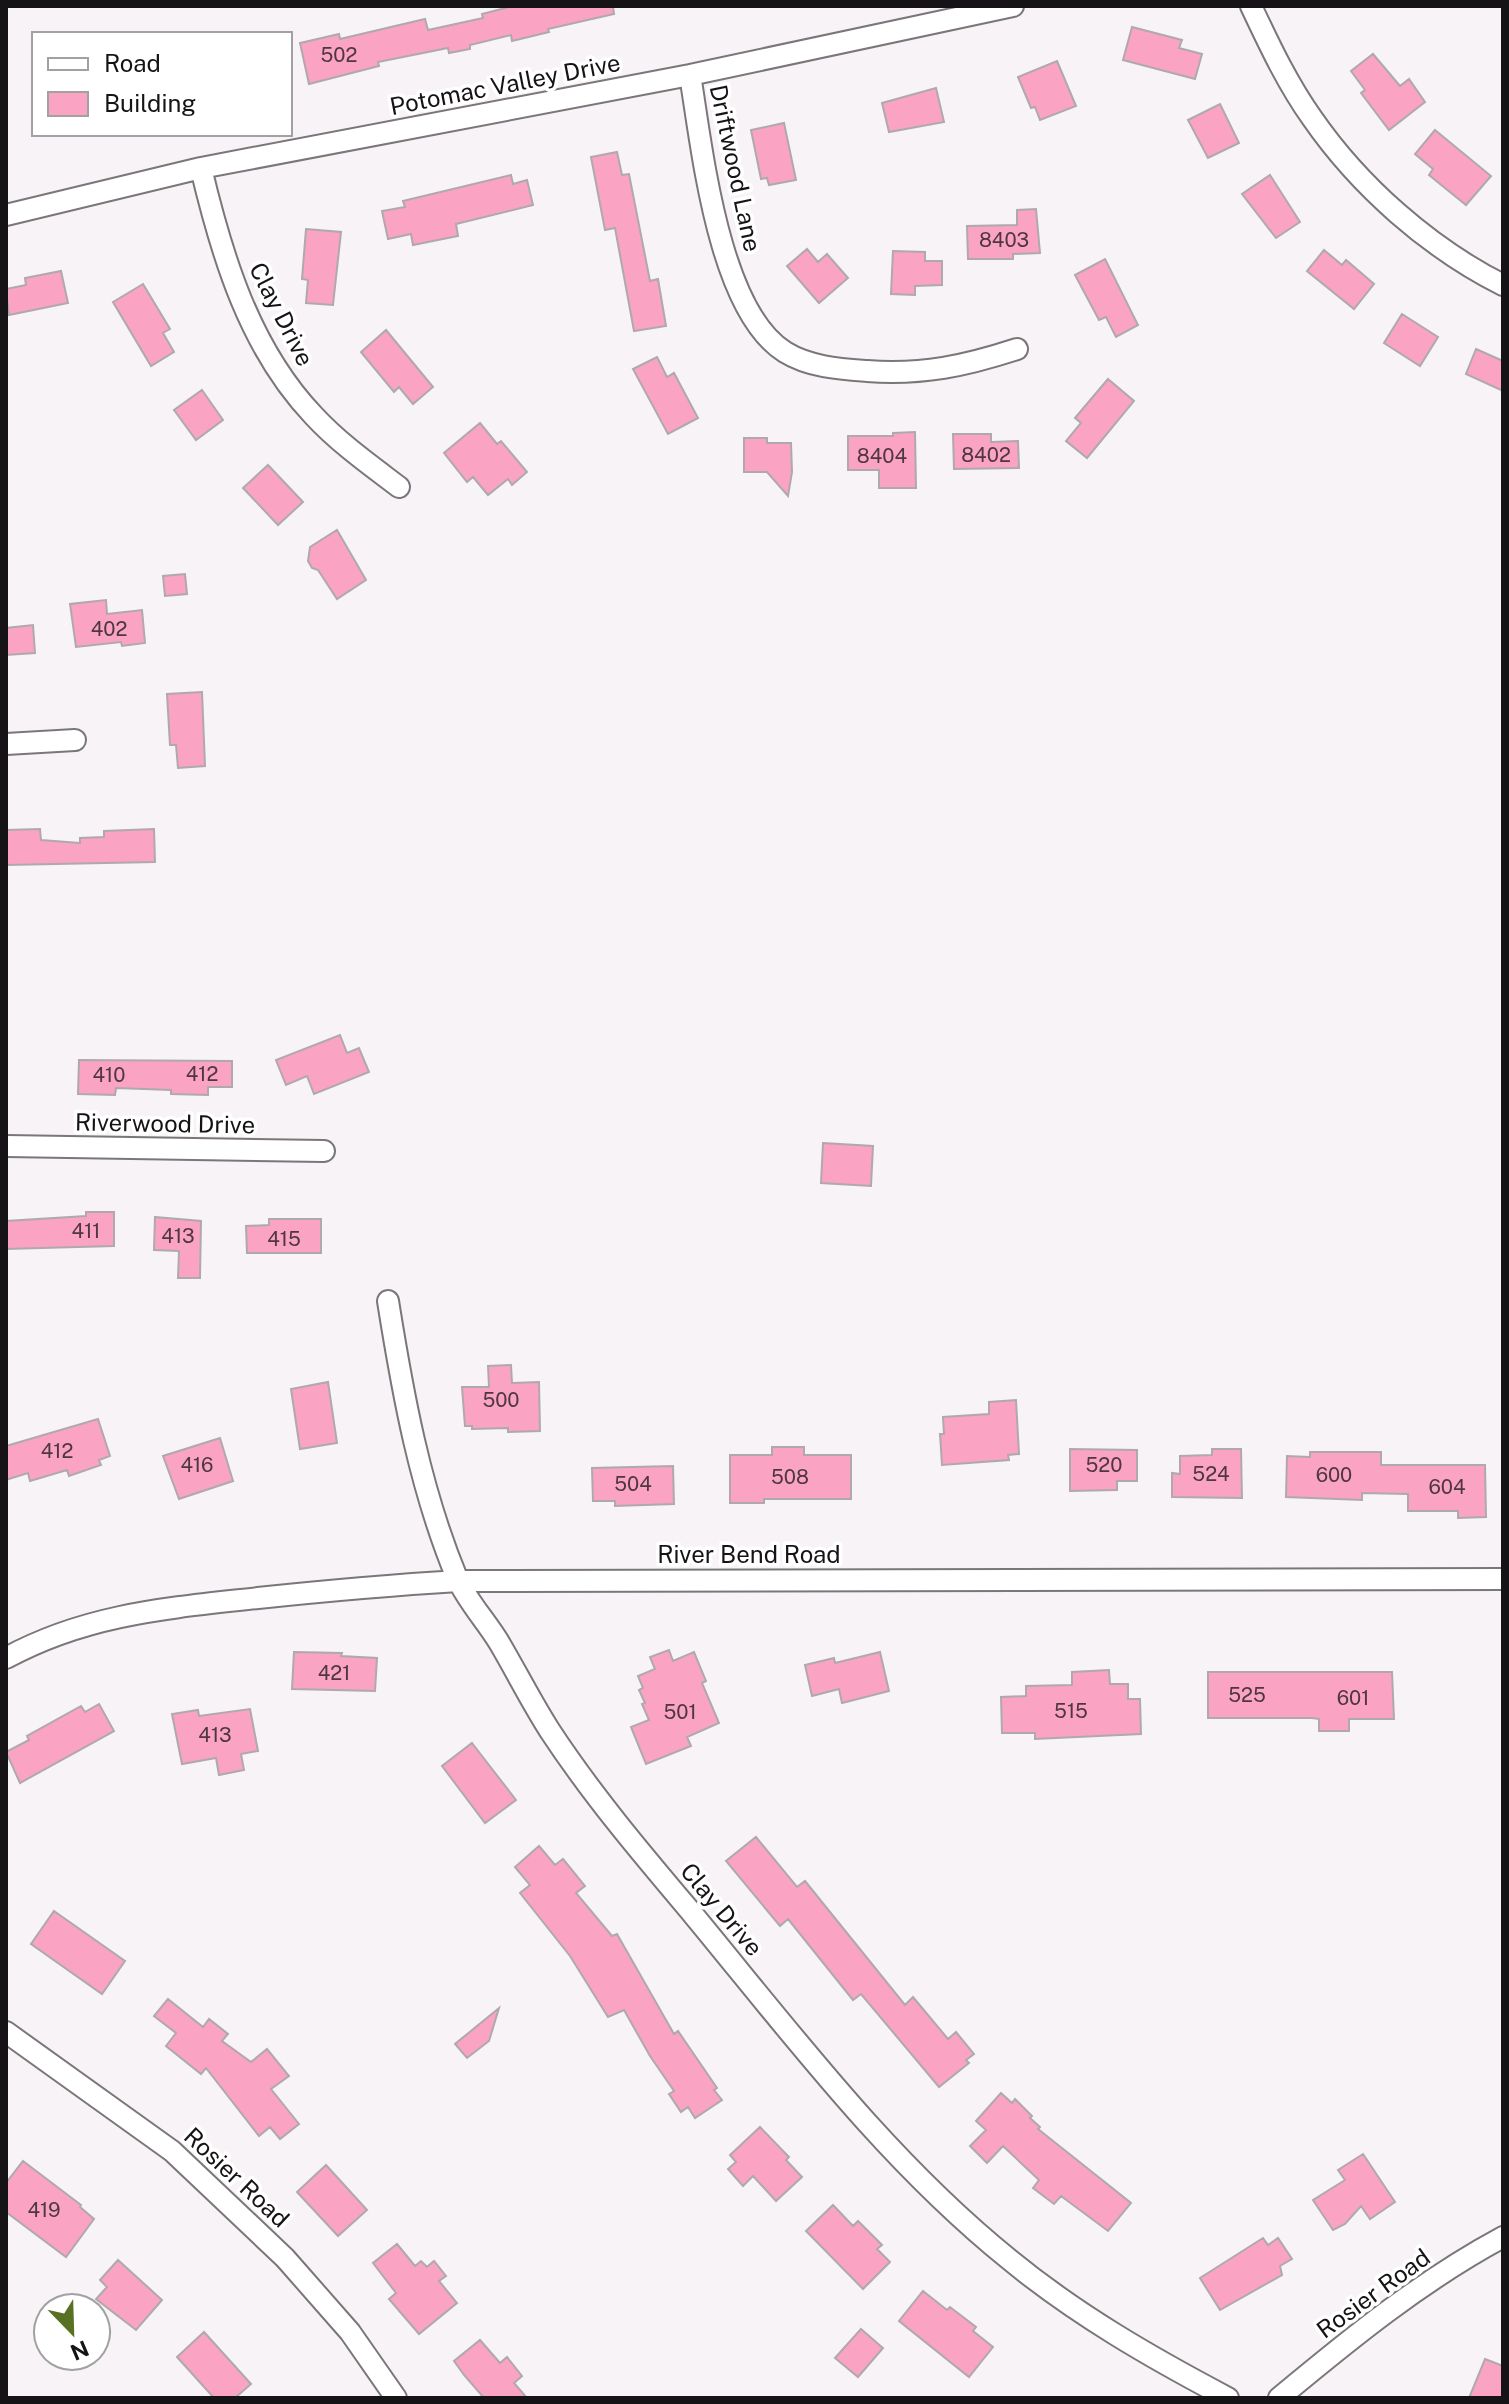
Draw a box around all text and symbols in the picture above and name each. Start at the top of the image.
legend [32,32,292,136]
house number: 502 [321,43,357,67]
street label: Potomac Valley Drive [387,48,623,120]
text: Road [104,49,161,77]
street label: Driftwood Lane [705,82,767,254]
text: Building [104,89,196,117]
house number: 8403 [979,228,1029,252]
street label: Clay Drive [244,257,320,371]
house number: 8402 [961,443,1011,467]
house number: 8404 [857,444,907,468]
house number: 402 [91,617,127,641]
house number: 412 [186,1062,218,1086]
house number: 410 [93,1063,125,1087]
street label: Riverwood Drive [75,1107,255,1139]
house number: 411 [72,1219,100,1243]
house number: 413 [161,1224,195,1248]
house number: 415 [267,1227,301,1251]
house number: 500 [482,1388,520,1412]
house number: 412 [41,1439,73,1463]
house number: 416 [180,1453,214,1477]
house number: 520 [1086,1453,1122,1477]
house number: 524 [1192,1462,1230,1486]
house number: 600 [1316,1463,1352,1487]
house number: 508 [771,1465,809,1489]
house number: 504 [614,1472,652,1496]
house number: 604 [1428,1475,1466,1499]
street label: River Bend Road [657,1540,841,1568]
house number: 421 [318,1661,350,1685]
house number: 525 [1228,1683,1266,1707]
house number: 601 [1337,1686,1369,1710]
house number: 515 [1054,1699,1088,1723]
house number: 501 [663,1700,697,1724]
house number: 413 [198,1723,232,1747]
street label: Clay Drive [675,1857,769,1961]
street label: Rosier Road [179,2121,295,2233]
house number: 419 [27,2198,61,2222]
street label: Rosier Road [1311,2243,1435,2343]
north arrow [32,2292,112,2372]
text: N [67,2335,93,2366]

